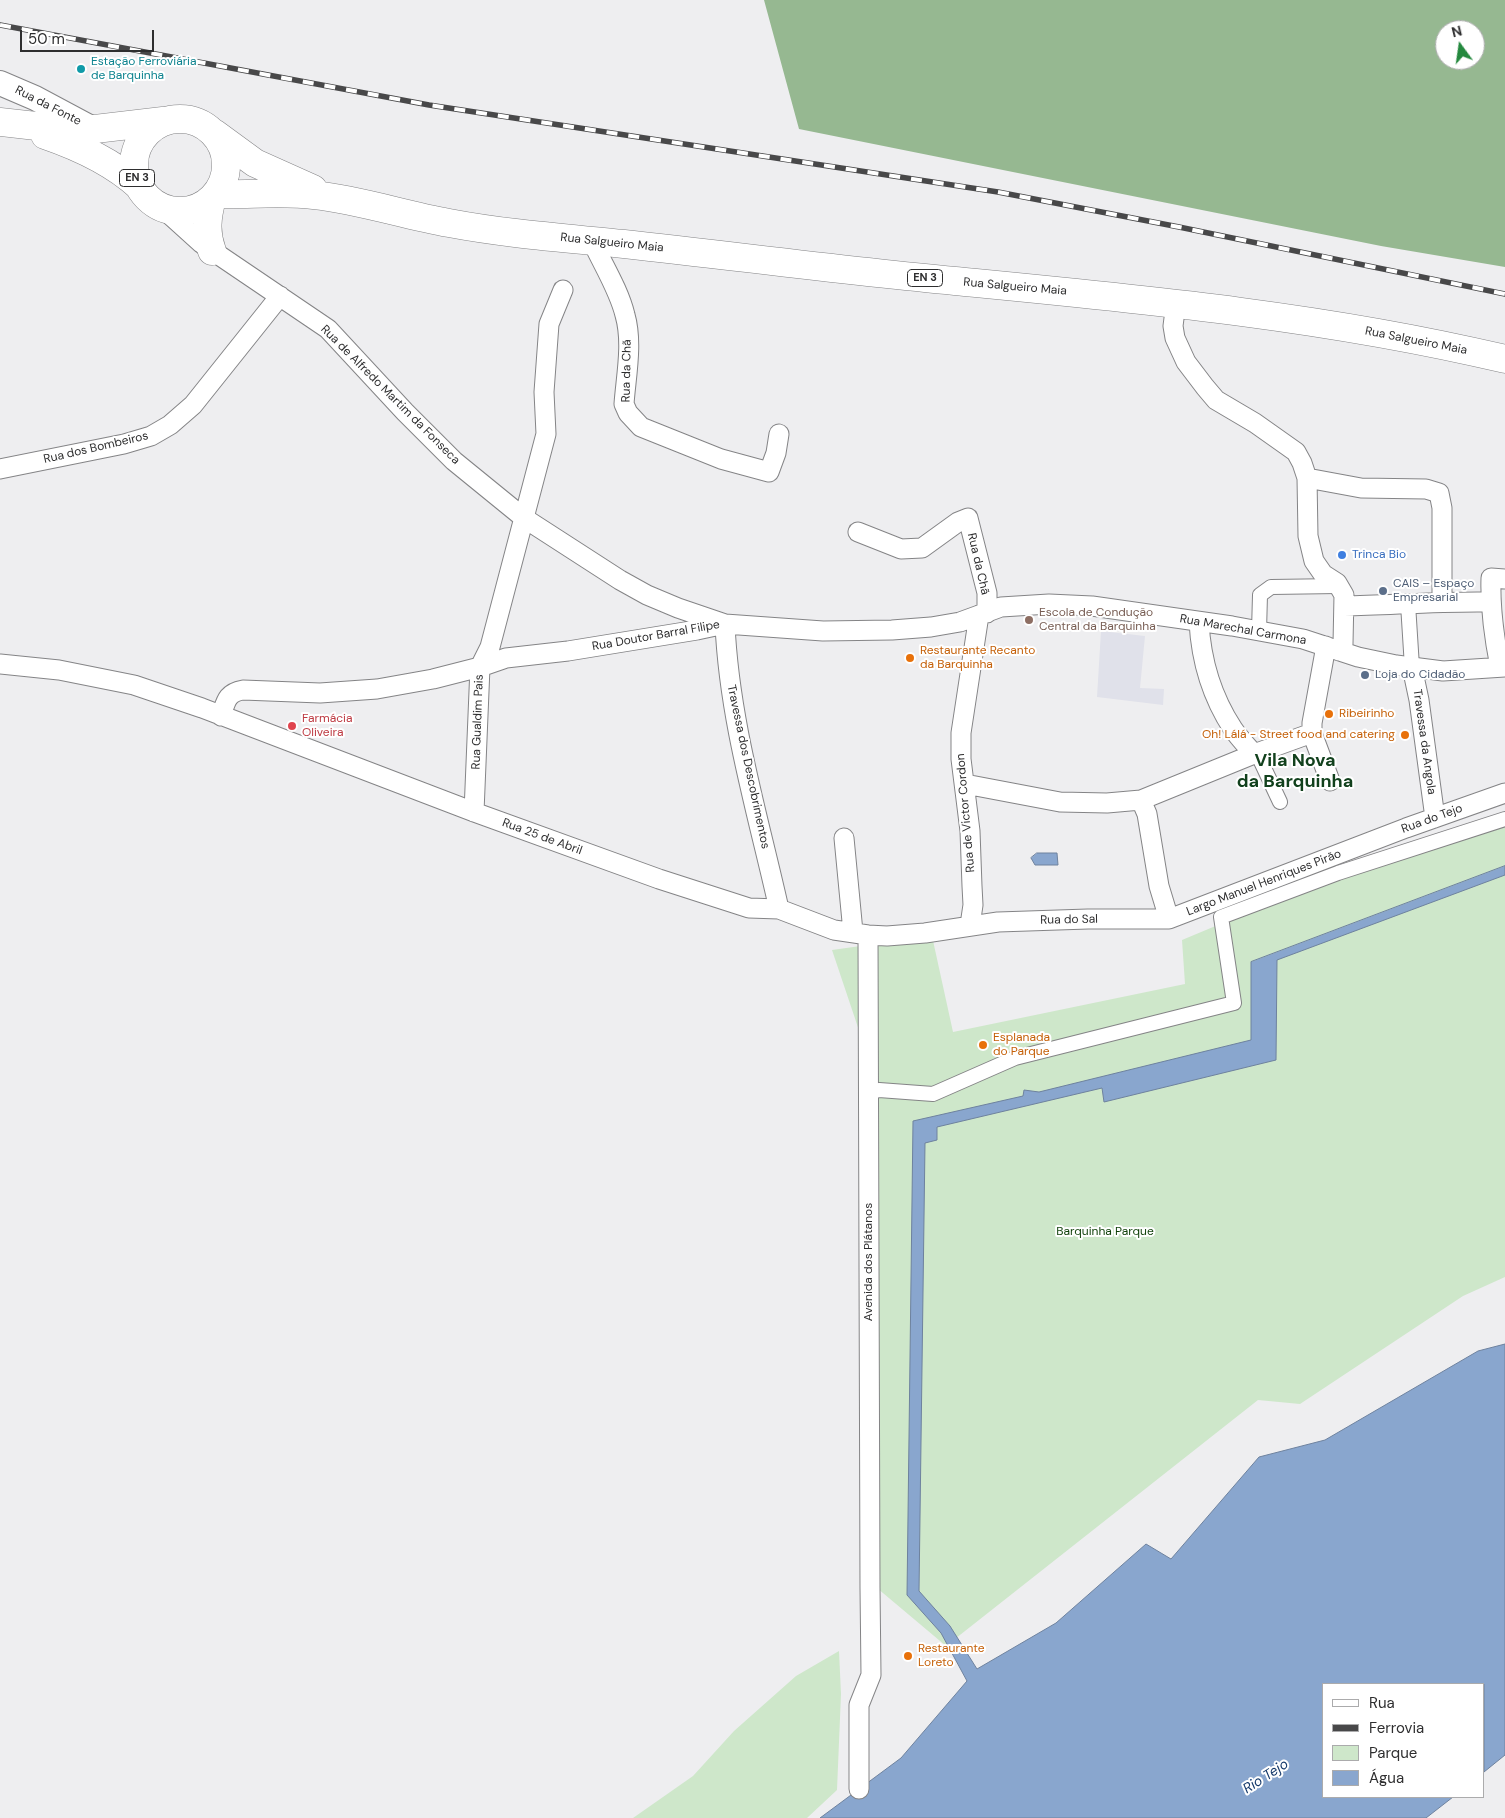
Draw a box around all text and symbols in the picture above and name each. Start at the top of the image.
scale bar [22,20,156,52]
north arrow [1435,20,1485,70]
text: N [1449,21,1464,41]
text: 50 m [28,29,65,49]
place label: Estação Ferroviária de Barquinha [91,55,197,83]
marker: Estação Ferroviária de Barquinha [75,63,87,75]
street label: Rua da Fonte [12,83,84,129]
road number: EN 3 [120,170,154,187]
street label: Rua Salgueiro Maia [560,230,664,256]
road number: EN 3 [908,270,942,286]
street label: Rua Salgueiro Maia [963,275,1067,299]
street label: Rua de Alfredo Martim da Fonseca [317,322,463,468]
street label: Rua Salgueiro Maia [1364,324,1468,358]
street label: Rua da Chã [619,339,635,403]
street label: Rua dos Bombeiros [42,429,150,467]
street label: Rua da Chã [964,532,992,596]
place label: Trinca Bio [1352,548,1406,562]
marker: Trinca Bio [1336,549,1348,561]
place label: CAIS – Espaço Empresarial [1393,577,1474,605]
marker: CAIS – Espaço Empresarial [1377,585,1389,597]
place label: Escola de Condução Central da Barquinha [1039,606,1156,634]
street label: Rua Marechal Carmona [1179,612,1307,648]
marker: Escola de Condução Central da Barquinha [1023,614,1035,626]
street label: Rua Doutor Barral Filipe [591,618,721,654]
place label: Restaurante Recanto da Barquinha [920,644,1035,672]
marker: Restaurante Recanto da Barquinha [904,652,916,664]
place label: Loja do Cidadão [1375,668,1465,682]
marker: Loja do Cidadão [1359,669,1371,681]
street label: Rua Gualdim Pais [469,674,487,770]
street label: Travessa dos Descobrimentos [724,684,772,850]
street label: Travessa da Angola [1409,688,1439,796]
place label: Ribeirinho [1339,707,1394,721]
marker: Ribeirinho [1323,708,1335,720]
place label: Farmácia Oliveira [302,712,352,740]
marker: Farmácia Oliveira [286,720,298,732]
place label: Oh! Lálá - Street food and catering [1202,728,1395,742]
marker: Oh! Lálá - Street food and catering [1399,729,1411,741]
district label: Vila Nova da Barquinha [1237,750,1353,792]
street label: Rua de Victor Cordon [954,753,978,873]
street label: Rua do Tejo [1399,801,1465,837]
street label: Rua 25 de Abril [500,816,584,858]
street label: Largo Manuel Henriques Pirão [1185,847,1343,919]
street label: Rua do Sal [1040,912,1098,928]
place label: Esplanada do Parque [993,1031,1050,1059]
marker: Esplanada do Parque [977,1039,989,1051]
street label: Avenida dos Plátanos [862,1203,876,1321]
park label: Barquinha Parque [1056,1225,1154,1239]
place label: Restaurante Loreto [918,1642,985,1670]
marker: Restaurante Loreto [902,1650,914,1662]
legend [1322,1683,1485,1798]
text: Rua [1369,1693,1395,1713]
text: Ferrovia [1369,1718,1424,1738]
text: Parque [1369,1743,1417,1763]
water label: Rio Tejo [1240,1756,1292,1798]
text: Água [1369,1768,1404,1788]

